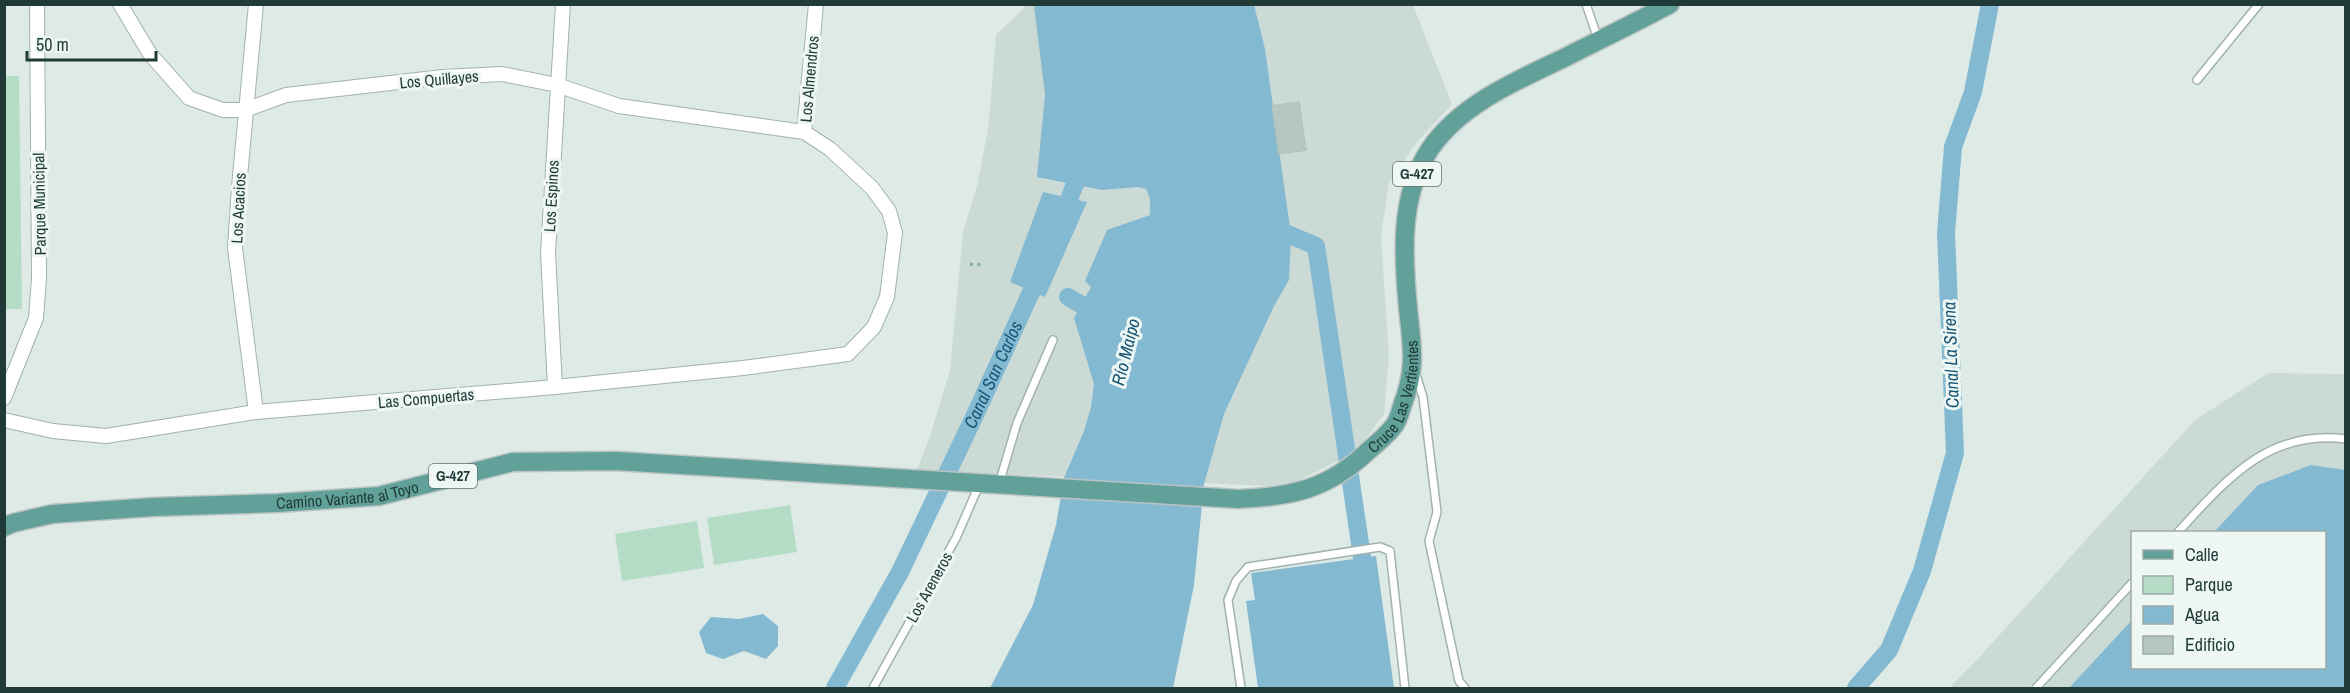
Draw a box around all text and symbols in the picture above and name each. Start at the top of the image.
scale bar [27,24,156,62]
text: 50 m [36,32,69,57]
street label: Los Almendros [794,35,824,123]
street label: Los Quillayes [398,65,480,93]
street label: Parque Municipal [27,152,51,256]
street label: Los Espinos [538,159,564,233]
road number: G-427 [1393,162,1441,186]
street label: Los Acacios [225,172,251,244]
water label: Canal La Sirena [1936,301,1965,409]
water label: Río Maipo [1105,316,1146,388]
water label: Canal San Carlos [957,317,1028,433]
street label: Cruce Las Vertientes [1363,339,1423,458]
street label: Las Compuertas [377,383,475,413]
road number: G-427 [429,464,477,488]
street label: Camino Variante al Toyo [275,475,421,514]
legend [2131,531,2326,669]
text: Calle [2185,542,2219,567]
street label: Los Areneros [901,548,957,626]
text: Parque [2185,572,2233,597]
text: Agua [2184,602,2219,627]
text: Edificio [2185,632,2235,657]

